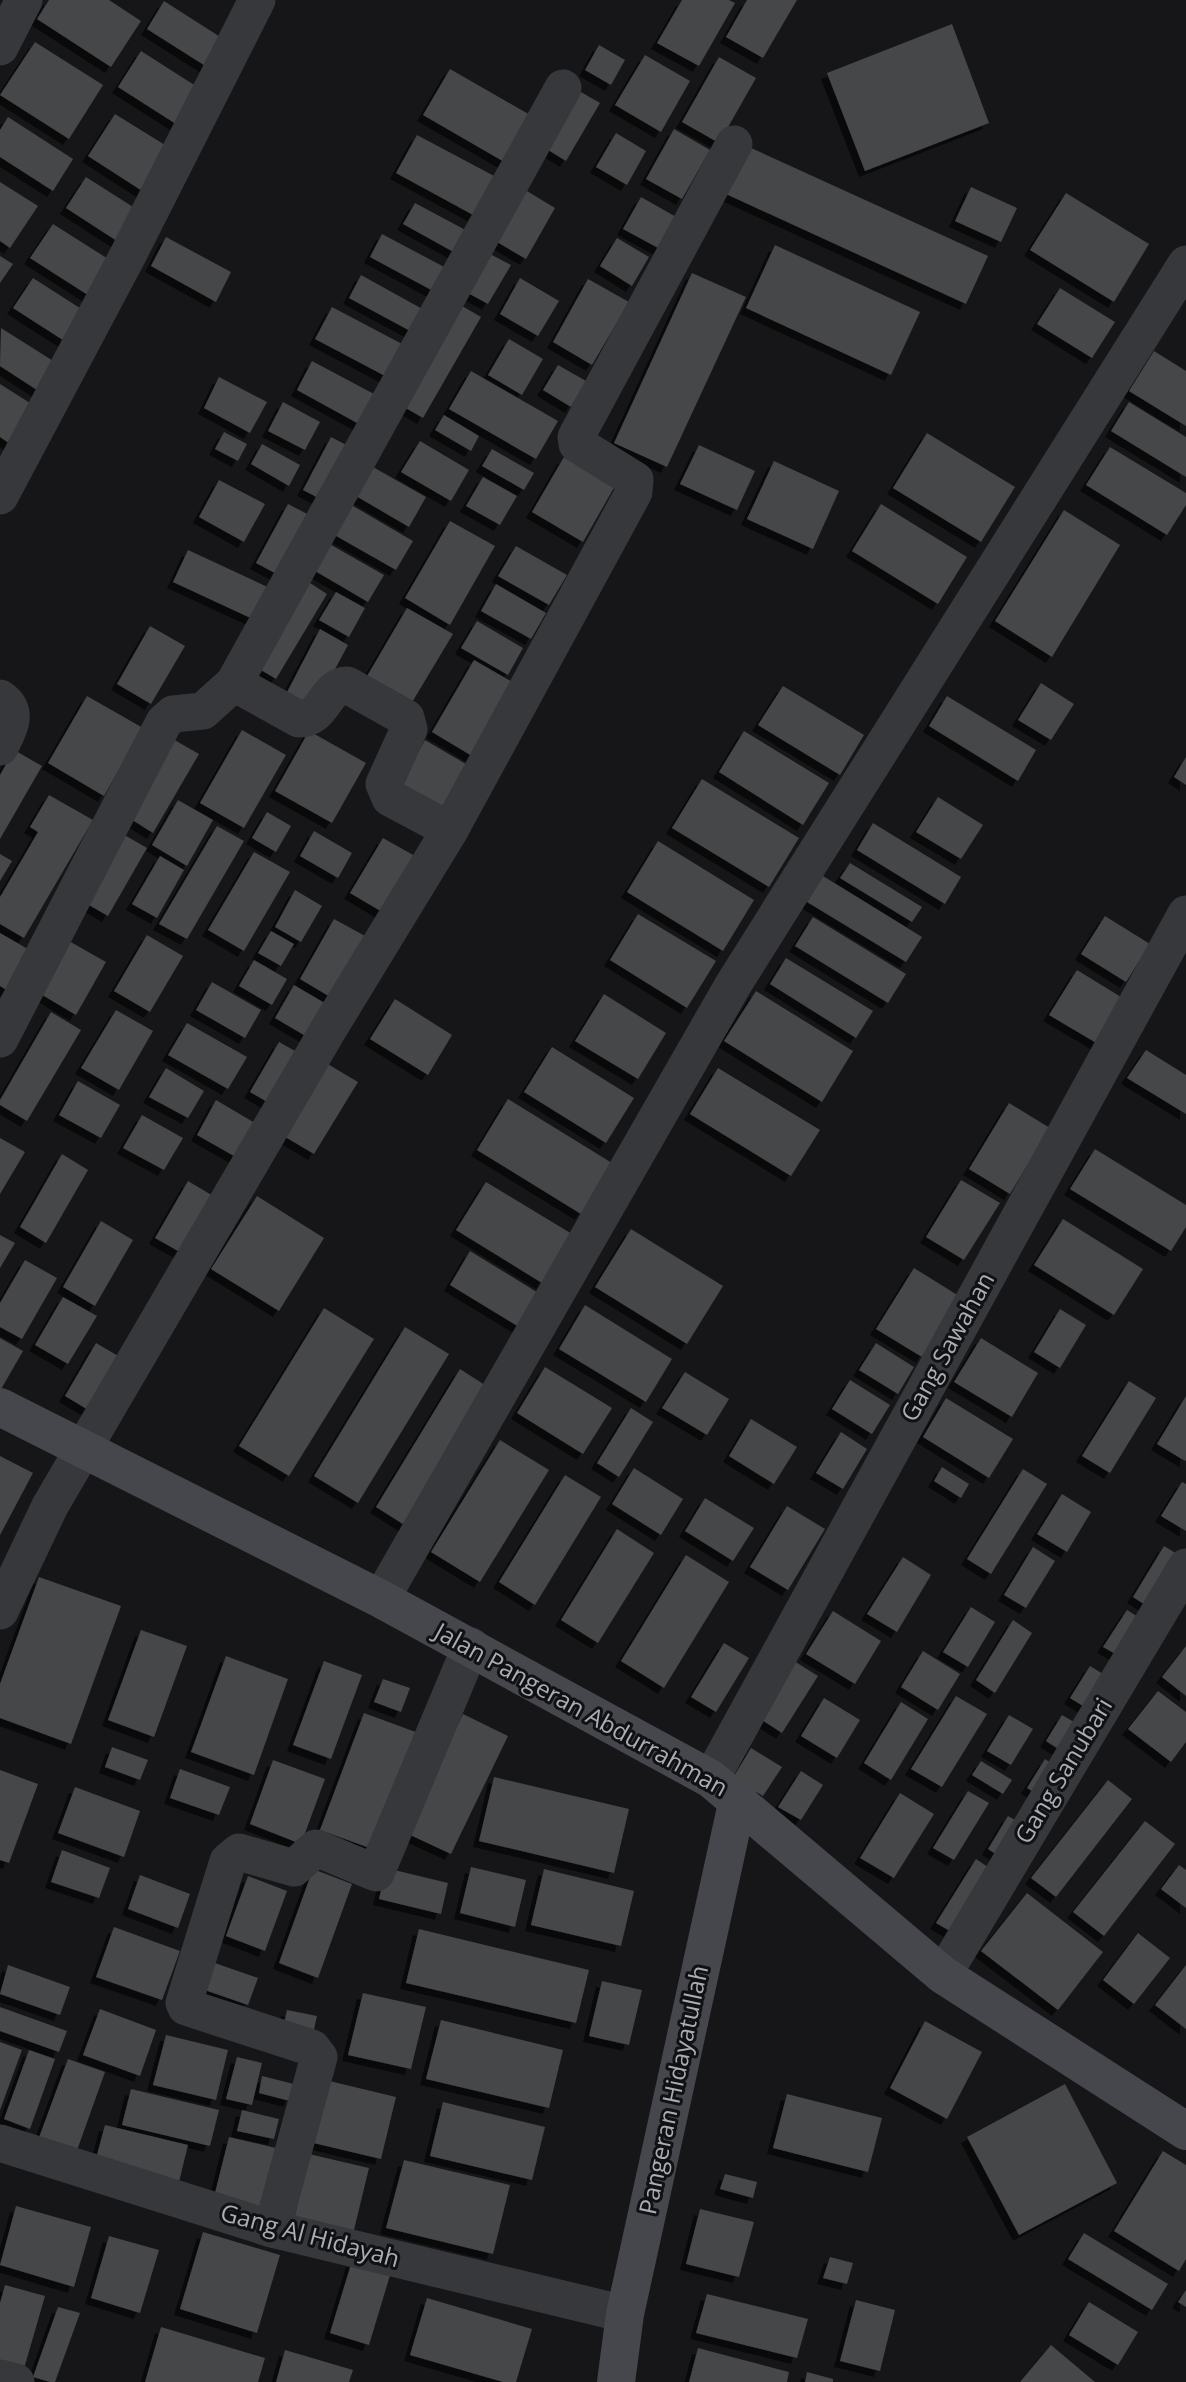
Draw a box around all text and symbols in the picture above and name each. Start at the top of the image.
street label: Gang Sawahan [892,1266,1001,1427]
street label: Jalan Pangeran Abdurrahman [427,1613,734,1803]
street label: Gang Sanubari [1006,1691,1119,1849]
street label: Pangeran Hidayatullah [630,1962,715,2217]
street label: Gang Al Hidayah [217,2195,404,2274]

